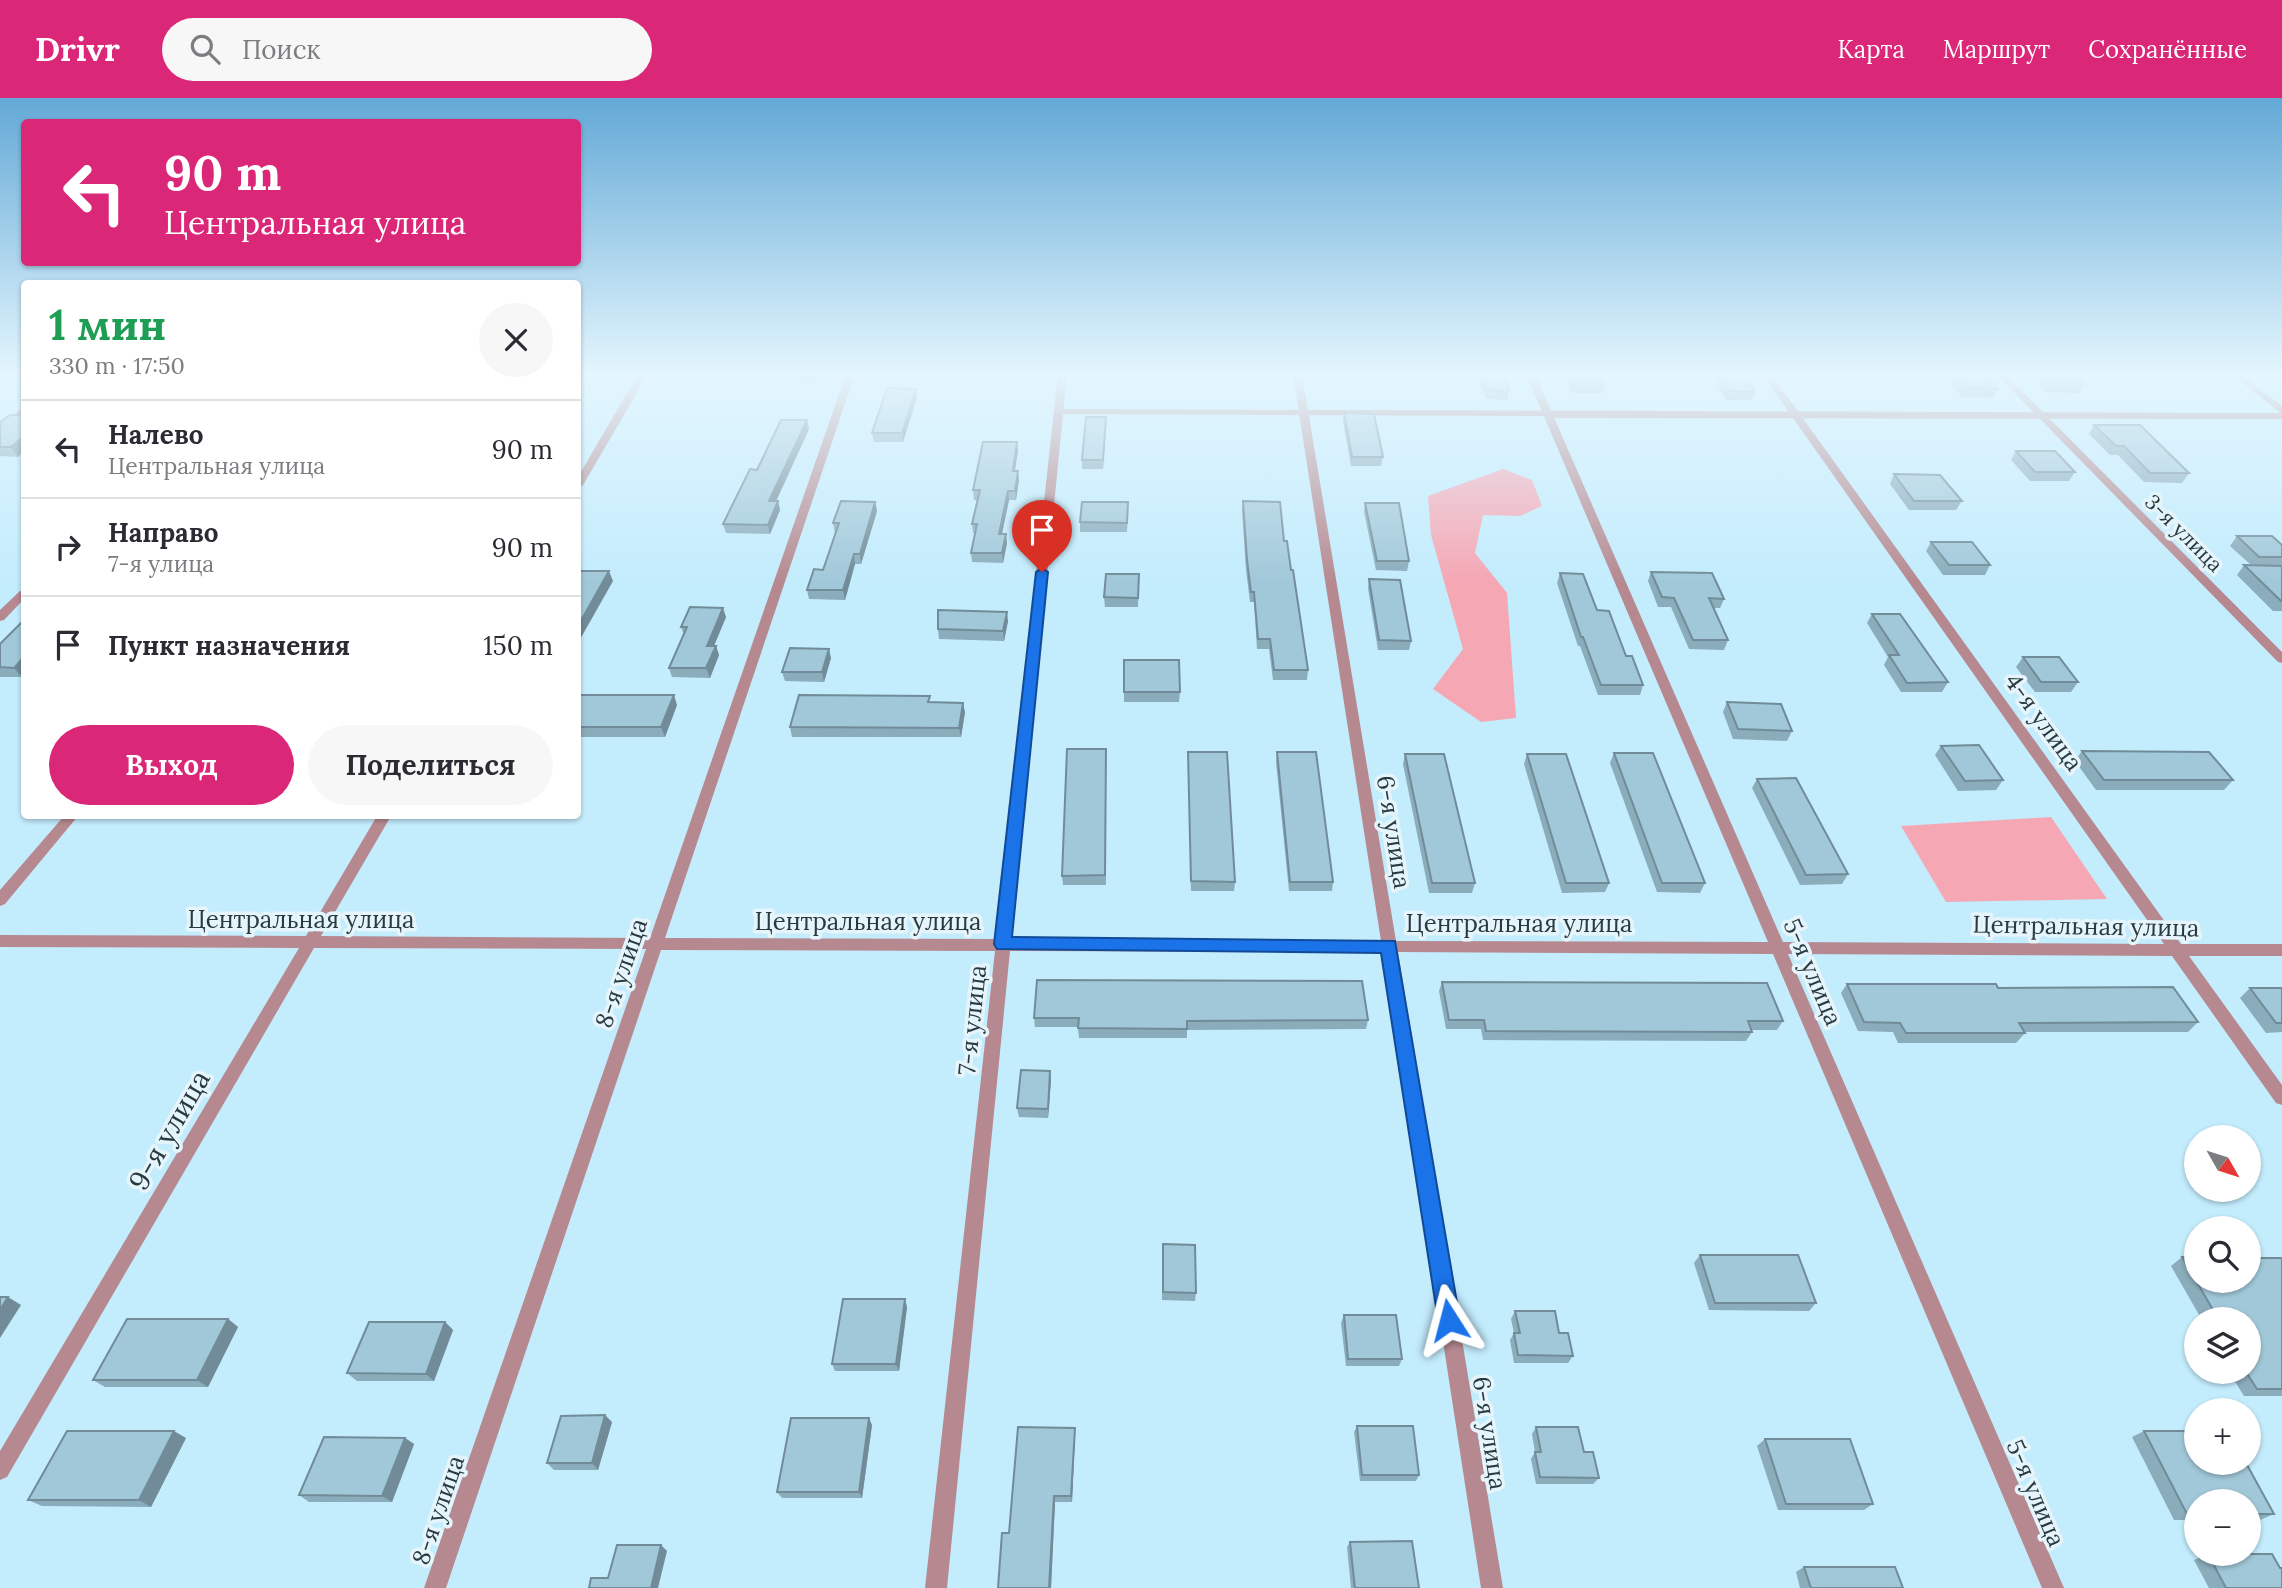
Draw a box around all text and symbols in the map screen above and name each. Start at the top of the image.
search box [162,18,652,81]
text: Drivr [35,28,120,70]
icon: search [186,30,224,68]
text: Поиск [242,33,320,66]
text: Карта [1837,34,1905,65]
text: Маршрут [1943,34,2050,65]
text: Сохранённые [2088,34,2247,65]
text: 90 m [164,141,281,203]
icon: left [49,147,140,238]
text: Центральная улица [164,202,466,243]
text: 1 мин [49,298,166,352]
button: close [479,303,553,377]
text: 330 m · 17:50 [49,351,185,380]
text: Налево [108,418,204,451]
icon: left [49,430,87,468]
text: 90 m [492,433,553,466]
text: Центральная улица [108,451,325,480]
street label: 3-я улица [2139,488,2229,578]
pin [1012,500,1072,572]
icon: arrive [1023,511,1061,549]
text: Направо [108,516,219,549]
icon: right [49,528,87,566]
text: 90 m [492,531,553,564]
text: 7-я улица [108,549,214,578]
icon: arrive [49,626,87,664]
text: Пункт назначения [108,629,350,662]
text: 150 m [483,629,553,662]
street label: 4-я улица [1998,667,2090,777]
button: Выход [49,725,294,805]
button: Поделиться [308,725,553,805]
street label: 6-я улица [1370,773,1418,891]
street label: Центральная улица [188,904,414,935]
street label: Центральная улица [755,906,981,937]
street label: Центральная улица [1406,908,1632,939]
street label: Центральная улица [1972,909,2200,943]
street label: 8-я улица [588,914,654,1032]
street label: 5-я улица [1777,914,1849,1030]
street label: 7-я улица [951,963,993,1077]
street label: 9-я улица [120,1063,218,1197]
north arrow [2184,1125,2261,1202]
map controls [2184,1125,2261,1566]
button: search [2184,1216,2261,1293]
position arrow [1412,1283,1486,1357]
button: layers [2184,1307,2261,1384]
street label: 6-я улица [1466,1374,1514,1492]
button: + [2184,1398,2261,1475]
street label: 5-я улица [2000,1435,2072,1551]
street label: 8-я улица [405,1451,471,1569]
button: − [2184,1489,2261,1566]

